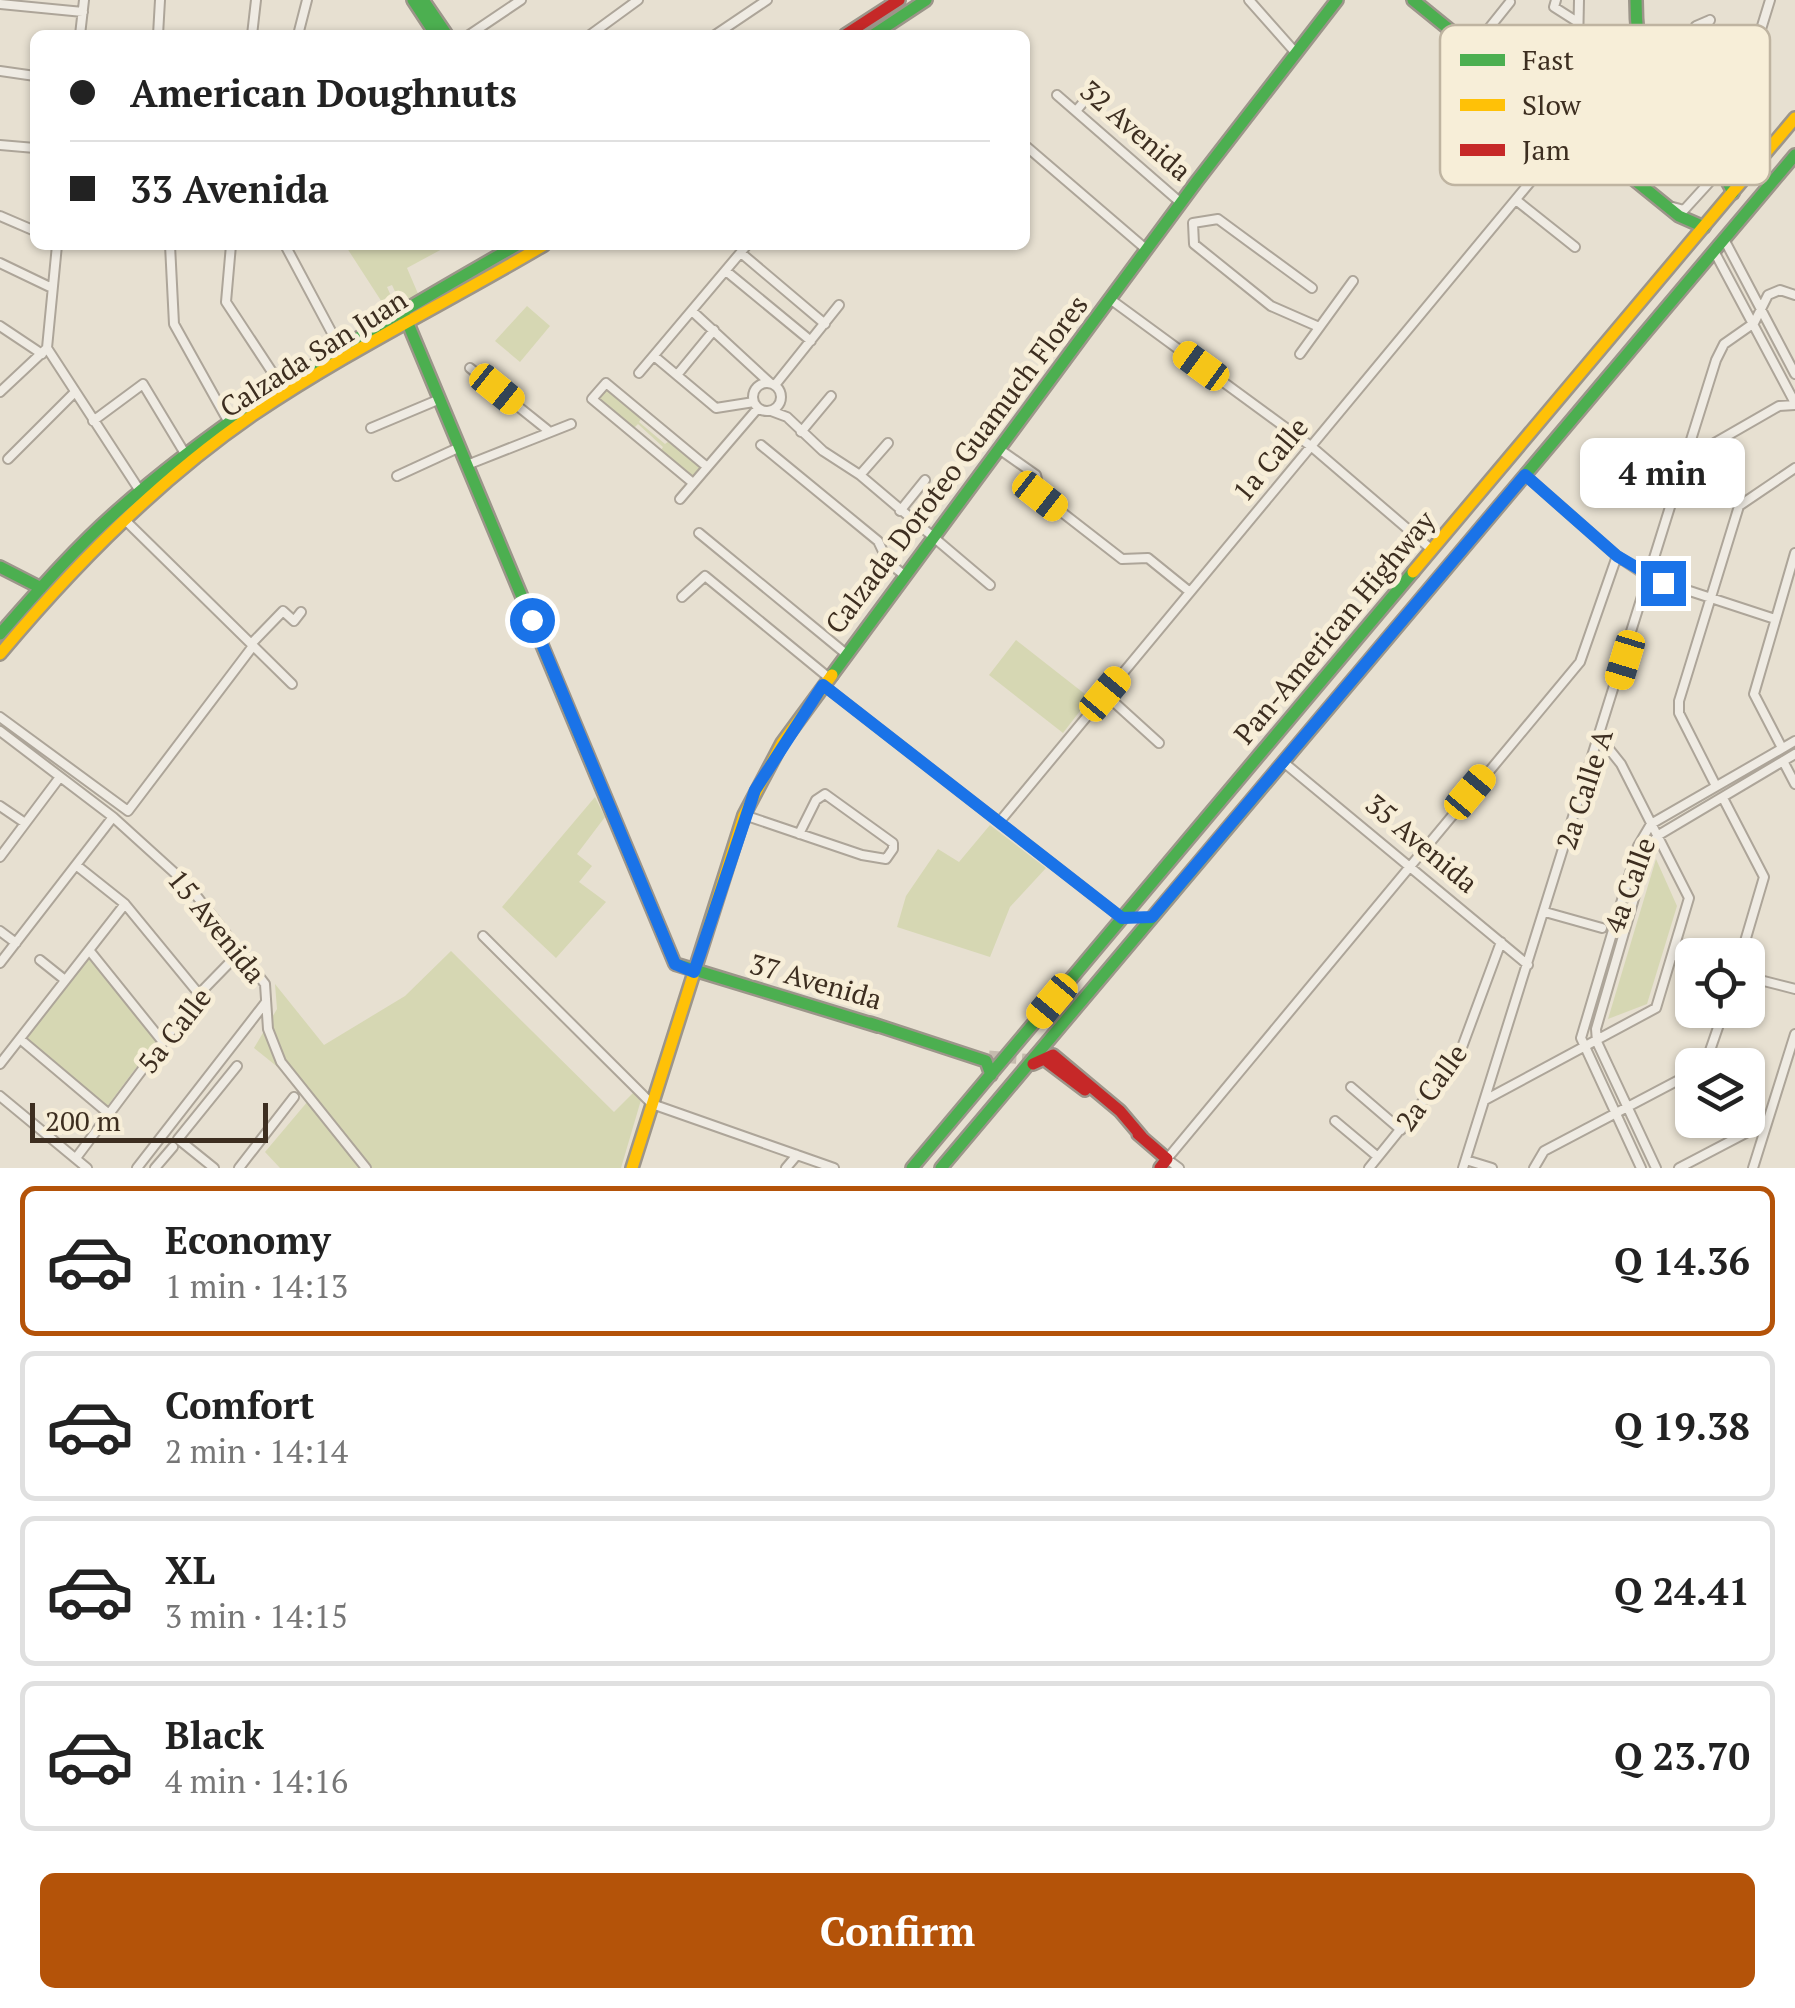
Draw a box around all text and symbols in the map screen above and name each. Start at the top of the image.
legend [1440,25,1770,185]
text: Fast [1522,41,1574,78]
text: American Doughnuts [130,68,517,118]
street label: 32 Avenida [1073,72,1199,188]
text: Slow [1522,86,1582,123]
text: Jam [1522,131,1570,168]
text: 33 Avenida [130,164,329,214]
street label: Calzada San Juan [213,280,414,425]
street label: Calzada Doroteo Guamuch Flores [816,287,1096,641]
car [1168,336,1234,396]
car [464,358,530,420]
street label: 1a Calle [1224,409,1316,509]
callout: 4 min [1580,438,1746,508]
text: 4 min [1619,452,1706,494]
car [1007,466,1073,526]
street label: Pan-American Highway [1225,502,1443,752]
route end [1641,561,1686,606]
route start [510,598,555,643]
car [1602,627,1648,693]
car [1074,661,1136,727]
street label: 2a Calle A [1547,723,1621,854]
car [1439,759,1501,825]
street label: 35 Avenida [1358,785,1486,901]
street label: 4a Calle [1595,832,1663,938]
street label: 15 Avenida [160,862,274,990]
map controls [1675,938,1765,1138]
button: locate [1675,938,1765,1028]
street label: 37 Avenida [746,945,886,1017]
car [1021,968,1083,1034]
street label: 5a Calle [129,980,219,1080]
street label: 2a Calle [1387,1036,1475,1138]
button: layers [1675,1048,1765,1138]
scale bar [30,1098,268,1142]
text: 200 m [45,1102,121,1139]
text: Economy [165,1215,331,1265]
icon: car [45,1216,135,1306]
text: Q 14.36 [1614,1236,1750,1286]
text: 1 min · 14:13 [165,1265,348,1307]
text: Comfort [165,1380,314,1430]
icon: car [45,1381,135,1471]
text: Q 19.38 [1614,1401,1750,1451]
text: 2 min · 14:14 [165,1430,348,1472]
text: XL [165,1545,215,1595]
icon: car [45,1546,135,1636]
text: Q 24.41 [1614,1566,1750,1616]
text: 3 min · 14:15 [165,1595,348,1637]
text: Black [165,1710,264,1760]
icon: car [45,1711,135,1801]
text: Q 23.70 [1614,1731,1750,1781]
text: 4 min · 14:16 [165,1760,348,1802]
button: Confirm [40,1873,1755,1988]

